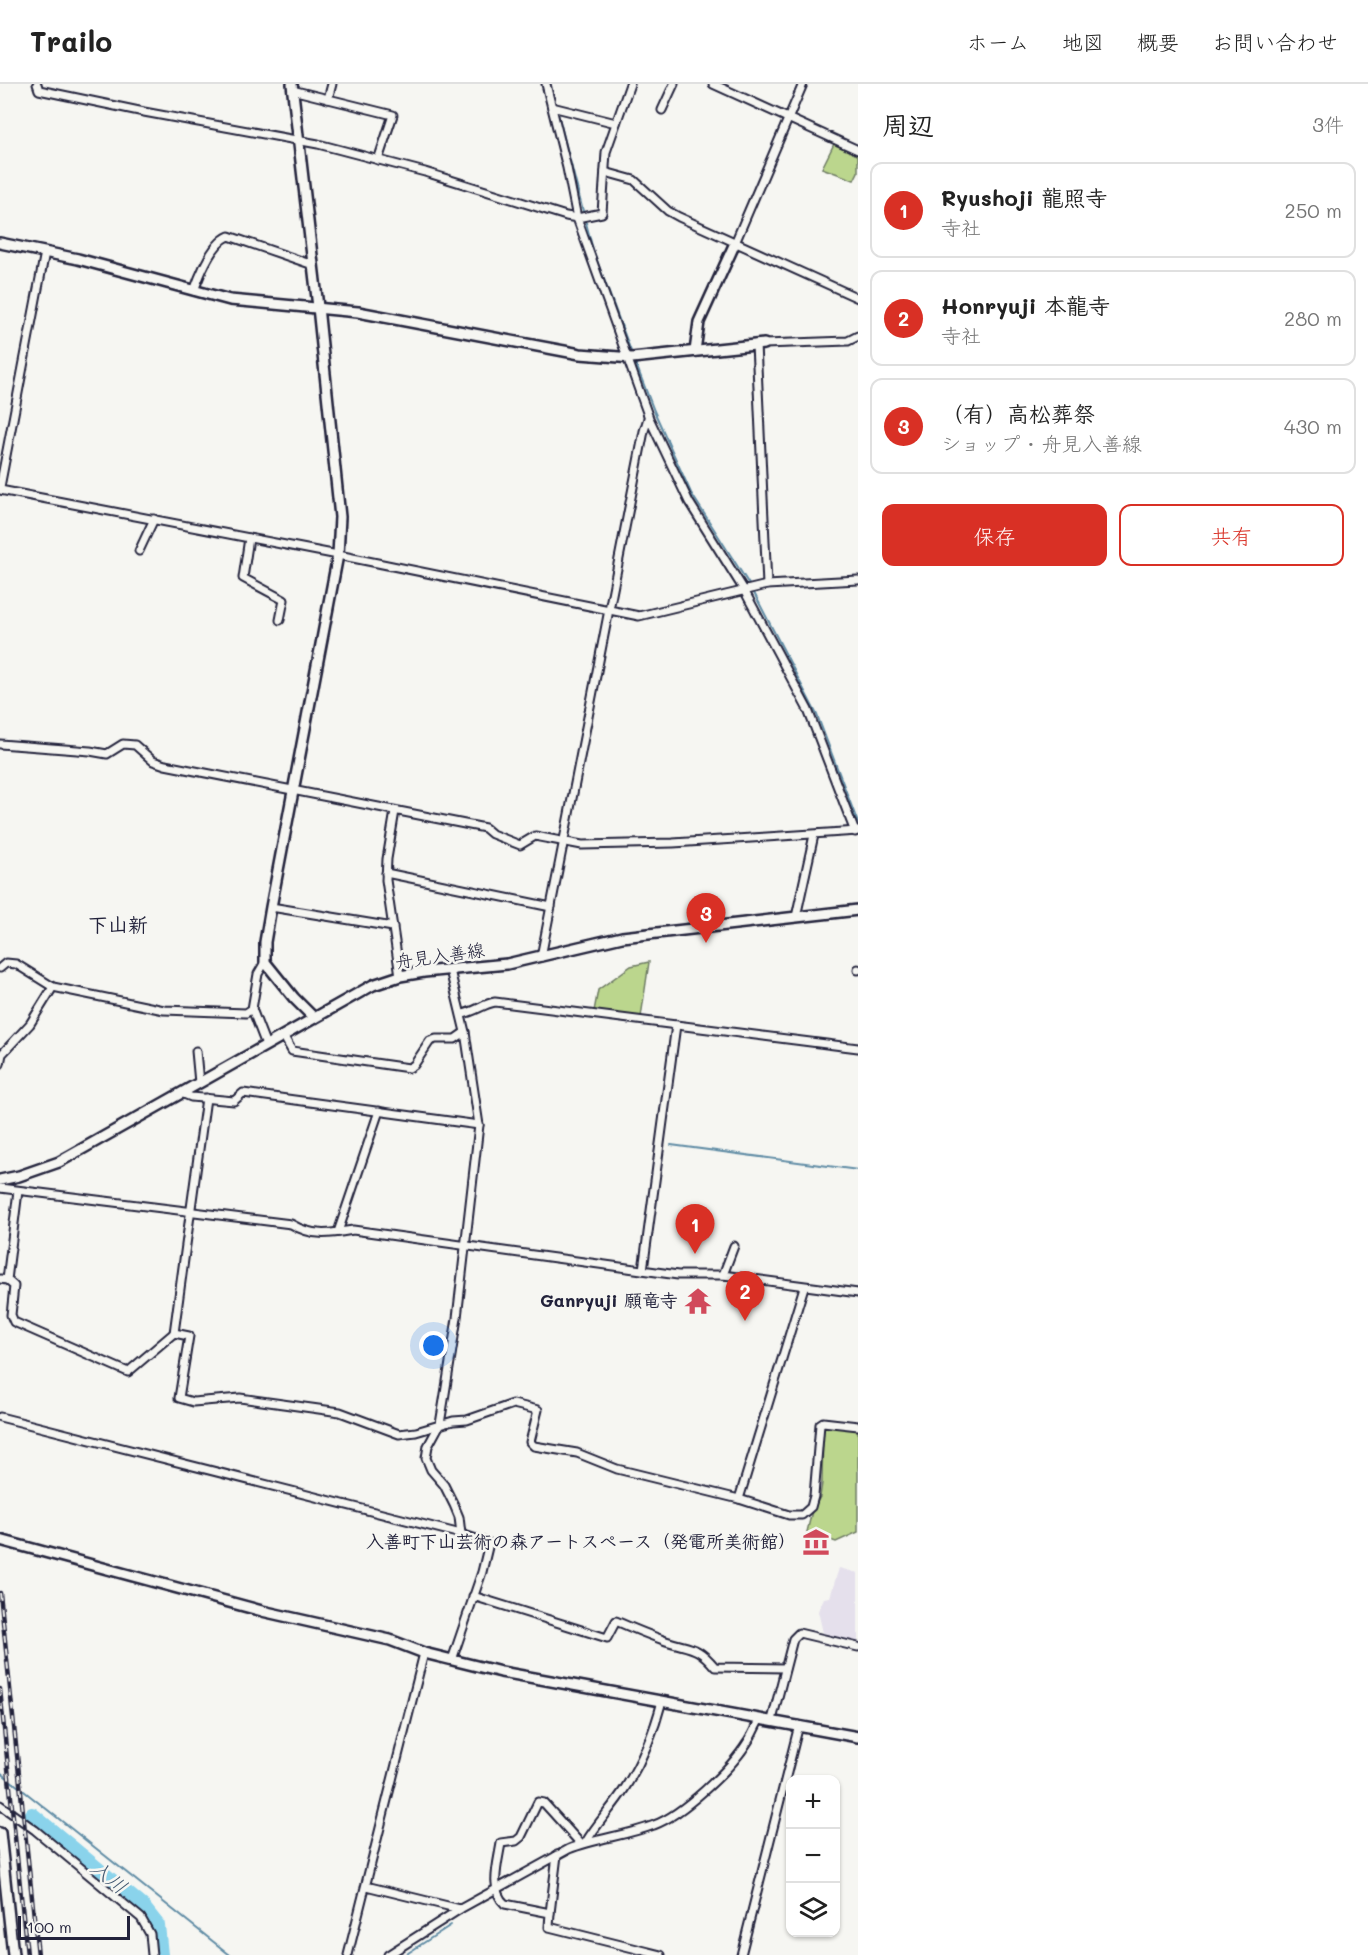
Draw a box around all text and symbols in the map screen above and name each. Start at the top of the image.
text: Trailo [30,23,112,59]
text: ホーム [967,28,1029,55]
text: 地図 [1062,28,1104,55]
text: 概要 [1137,28,1179,55]
text: お問い合わせ [1212,28,1338,55]
text: 周辺 [882,108,934,142]
text: 3件 [1312,111,1344,137]
text: Ryushoji 龍照寺 [941,183,1108,212]
text: 1 [899,197,908,223]
text: 250 m [1285,197,1342,223]
text: 寺社 [941,214,981,240]
text: Honryuji 本龍寺 [941,291,1110,320]
text: 2 [898,305,909,331]
text: 280 m [1284,305,1342,331]
text: 寺社 [941,322,981,348]
text: （有）高松葬祭 [941,399,1095,428]
text: 3 [898,413,910,439]
text: 430 m [1284,413,1342,439]
text: ショップ · 舟見入善線 [941,430,1142,456]
button: 保存 [882,504,1107,566]
button: 共有 [1119,504,1344,566]
pin: 3 [686,894,726,943]
district label: 下山新 [88,911,148,937]
street label: 舟見入善線 [394,937,486,973]
pin: 1 [676,1204,714,1254]
pin: 2 [726,1272,764,1321]
temple icon: Ganryuji 願竜寺 [683,1286,713,1316]
place label: Ganryuji 願竜寺 [540,1288,678,1312]
your location [419,1331,448,1360]
museum icon: 入善町下山芸術の森アートスペース（発電所美術館） [801,1527,831,1557]
place label: 入善町下山芸術の森アートスペース（発電所美術館） [366,1529,796,1553]
map controls [786,1775,840,1937]
button: + [786,1775,840,1829]
button: − [786,1829,840,1883]
water label: 入川 [86,1854,133,1899]
button: layers [786,1883,840,1937]
scale bar [18,1913,130,1940]
text: 100 m [27,1916,72,1937]

